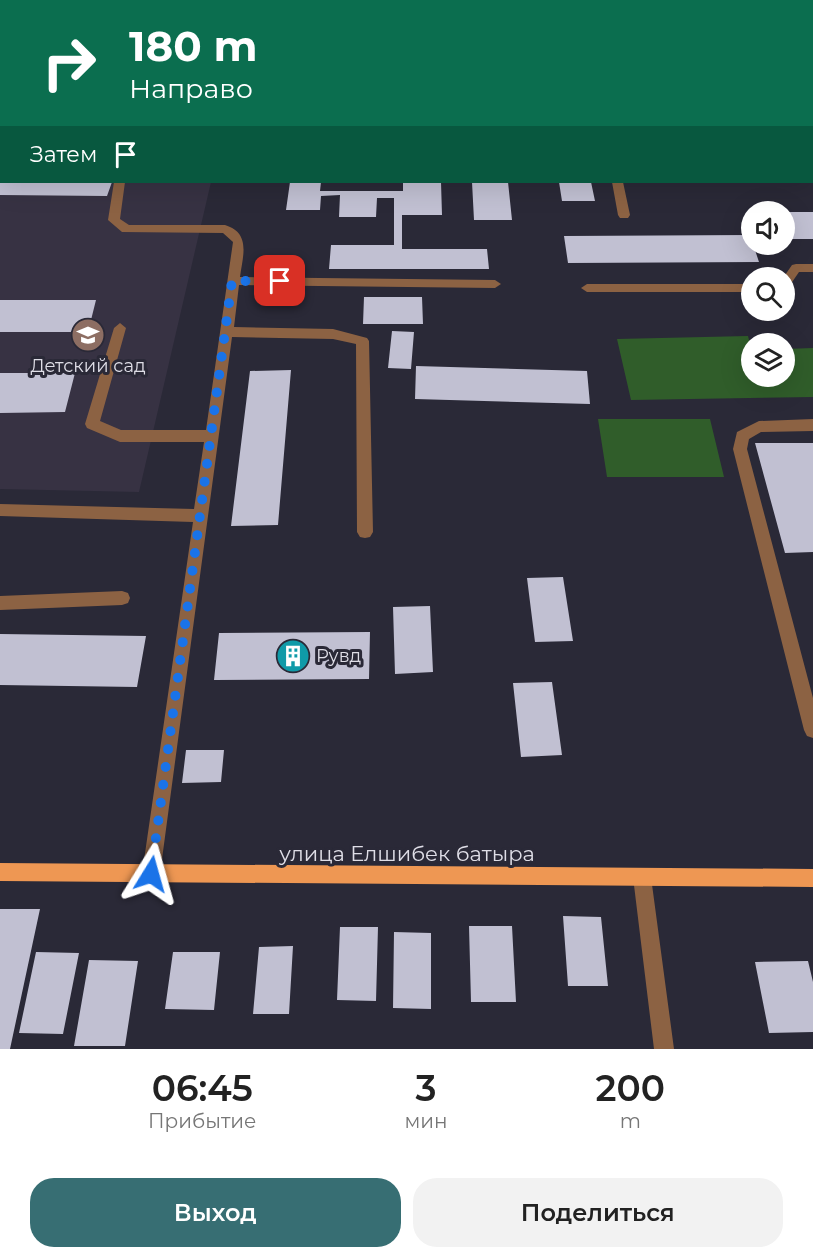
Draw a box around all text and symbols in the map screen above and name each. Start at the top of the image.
text: 180 m [129,20,258,72]
icon: right [30,24,108,102]
text: Направо [129,72,253,105]
icon: arrive [109,138,142,171]
text: Затем [30,141,97,168]
map controls [741,201,795,387]
button: sound [741,201,795,255]
pin [254,255,305,306]
icon: arrive [263,264,296,297]
button: search [741,267,795,321]
school or university icon: Детский сад [70,317,106,353]
button: layers [741,333,795,387]
place label: Детский сад [30,355,146,377]
building icon: Рувд [275,638,311,674]
place label: Рувд [316,645,362,667]
street label: улица Елшибек батыра [278,841,535,866]
position arrow [119,842,183,906]
text: 06:45 [152,1066,253,1110]
text: 3 [416,1066,436,1110]
text: 200 [596,1066,665,1110]
text: Прибытие [148,1109,256,1133]
text: мин [404,1109,448,1133]
text: m [620,1109,641,1133]
button: Выход [30,1178,401,1247]
button: Поделиться [413,1178,783,1247]

